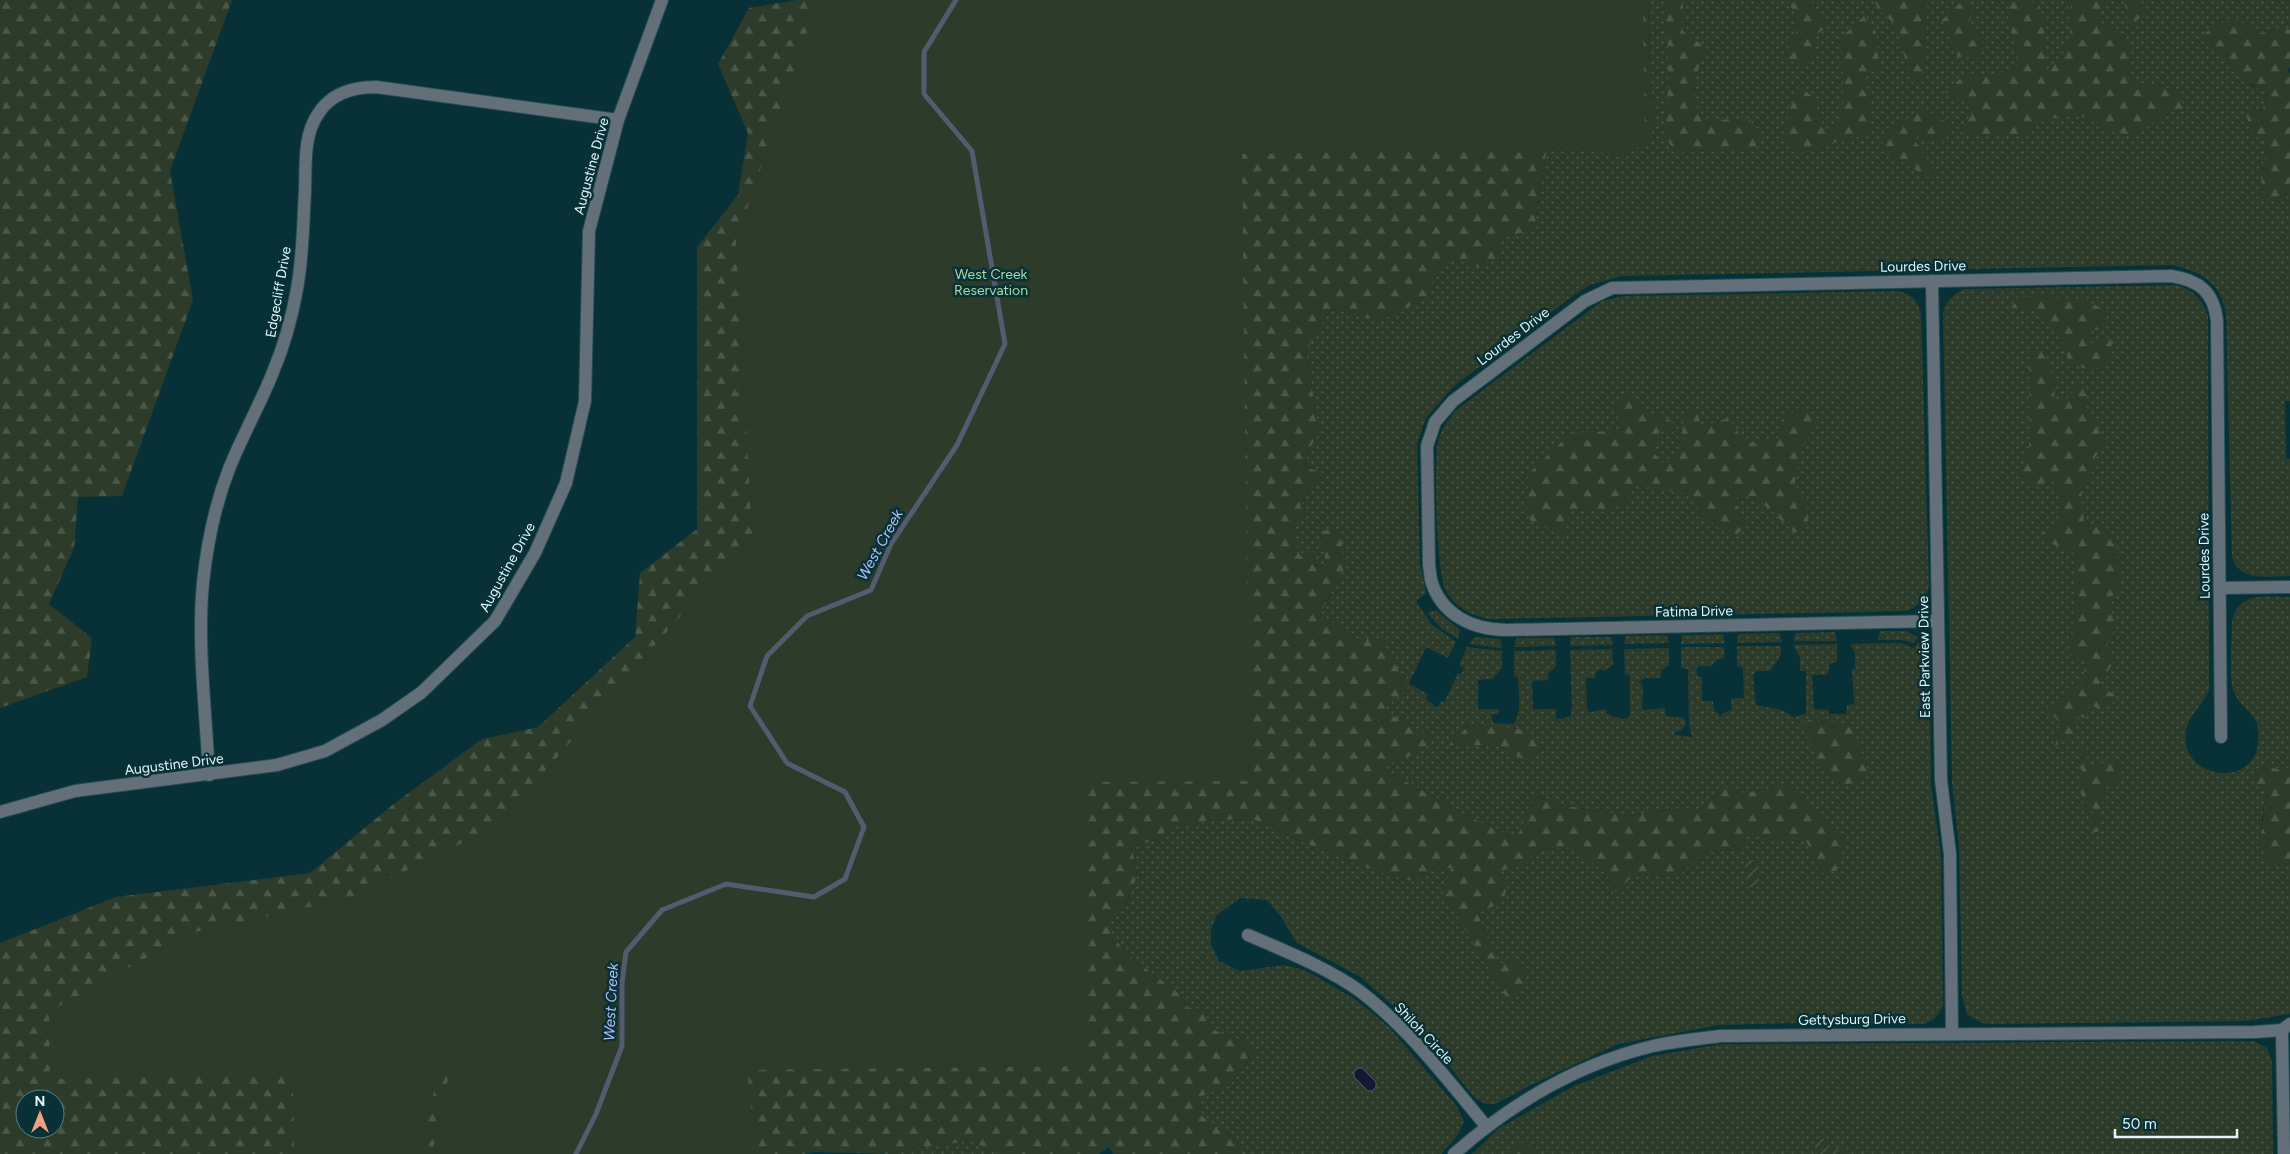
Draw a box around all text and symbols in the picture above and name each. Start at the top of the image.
street label: Augustine Drive [570,115,613,216]
street label: Edgecliff Drive [262,245,295,339]
street label: Lourdes Drive [1880,257,1967,276]
park label: West Creek Reservation [954,266,1028,299]
street label: Lourdes Drive [1474,303,1553,369]
water label: West Creek [853,506,907,584]
street label: Lourdes Drive [2195,512,2214,599]
street label: Augustine Drive [476,519,539,615]
street label: East Parkview Drive [1915,595,1934,718]
street label: Fatima Drive [1655,602,1734,621]
street label: Augustine Drive [124,750,225,779]
water label: West Creek [600,962,622,1042]
street label: Shiloh Circle [1391,999,1457,1068]
street label: Gettysburg Drive [1798,1010,1906,1029]
north arrow [15,1089,65,1139]
text: N [35,1093,45,1110]
scale bar [2115,1106,2238,1138]
text: 50 m [2122,1115,2157,1133]

